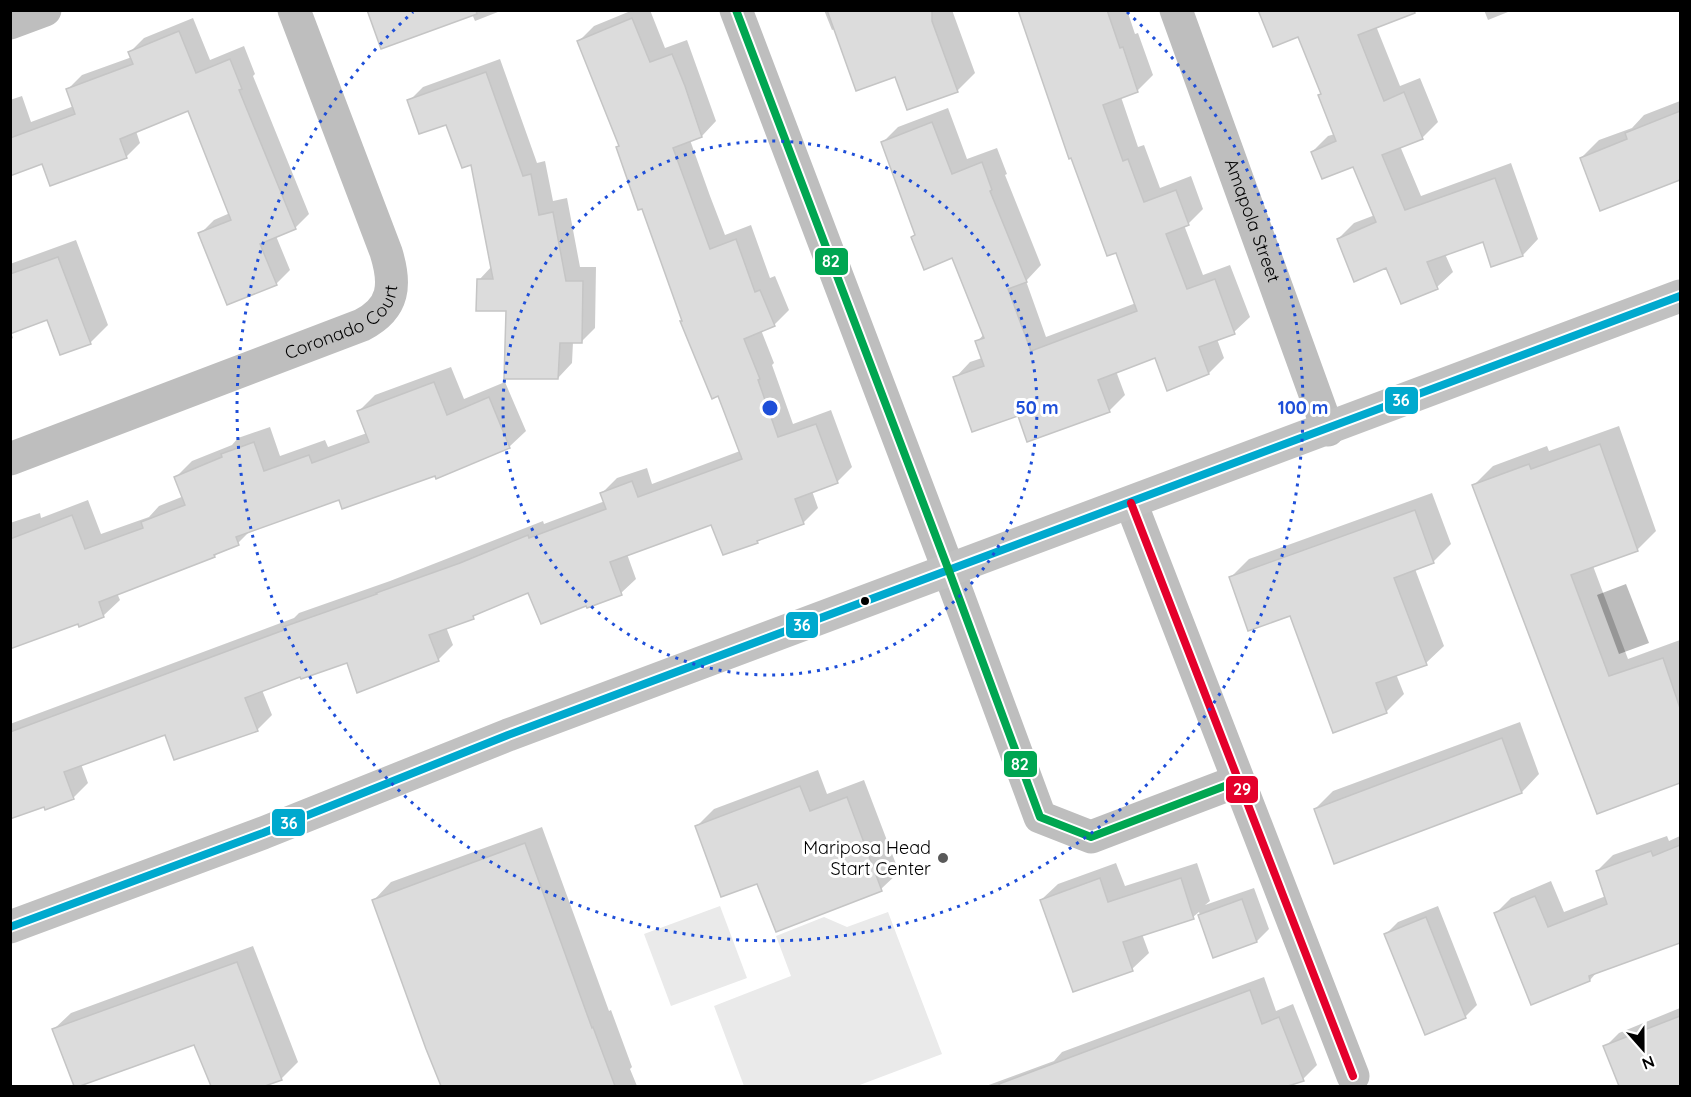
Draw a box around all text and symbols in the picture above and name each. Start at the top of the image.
street label: Amapola Street [1220,155,1286,286]
line badge: 82 [814,247,849,276]
text: 82 [822,251,840,271]
street label: Coronado Court [281,284,403,364]
line badge: 36 [1384,386,1419,415]
text: 36 [1392,390,1410,410]
text: 50 m [1015,396,1059,419]
text: 100 m [1278,396,1328,419]
centre of rings [760,398,780,418]
unlabelled marker [859,595,871,607]
line badge: 36 [785,611,819,639]
text: 36 [793,615,811,635]
line badge: 82 [1003,750,1038,778]
text: 82 [1011,754,1029,774]
line badge: 29 [1225,775,1259,804]
text: 29 [1233,779,1251,799]
line badge: 36 [271,808,306,837]
text: 36 [280,813,298,833]
place label: Mariposa Head Start Center [803,836,931,880]
marker: Mariposa Head Start Center [936,851,950,865]
north arrow [1613,1019,1673,1079]
text: N [1639,1052,1657,1074]

